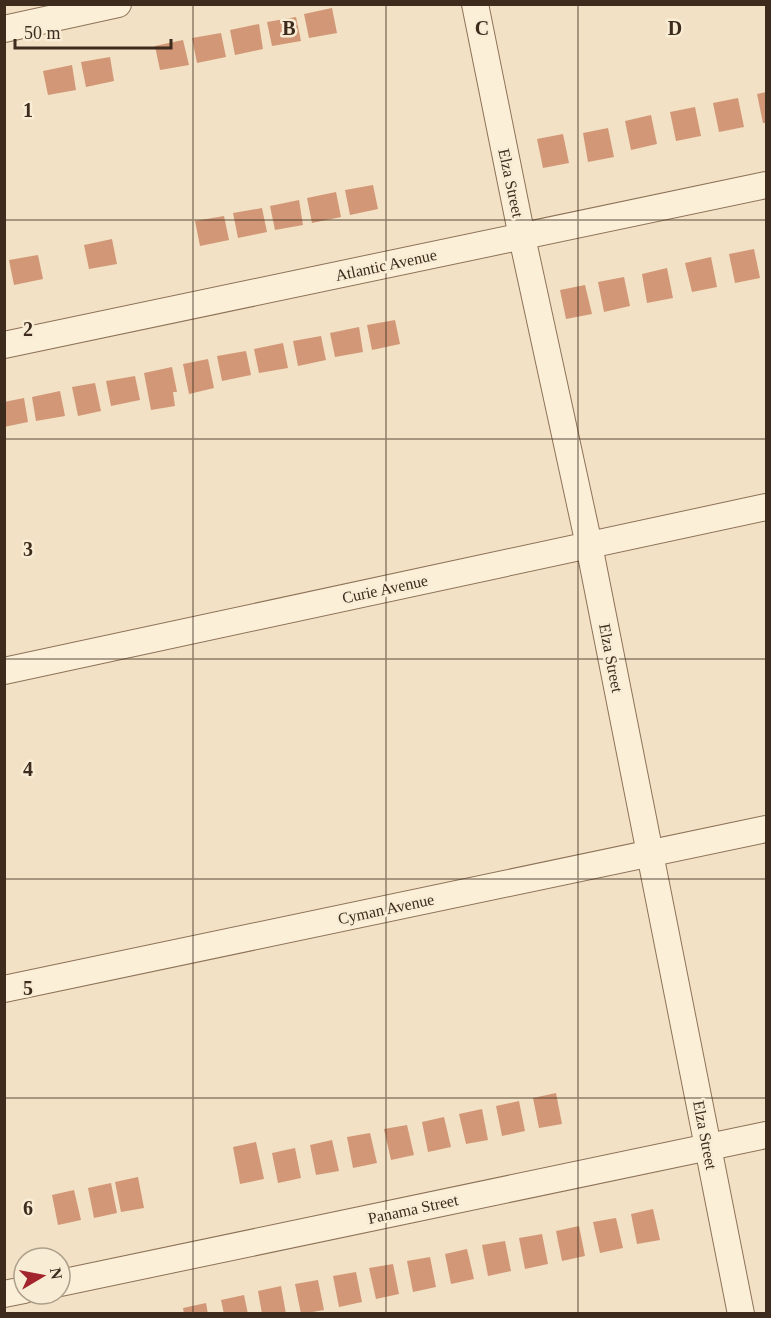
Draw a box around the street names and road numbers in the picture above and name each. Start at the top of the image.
street label: Elza Street [495,147,527,219]
street label: Atlantic Avenue [334,246,438,284]
street label: Curie Avenue [341,572,429,606]
street label: Elza Street [596,622,626,694]
street label: Cyman Avenue [336,891,436,928]
street label: Elza Street [690,1099,720,1171]
street label: Panama Street [366,1191,460,1227]

